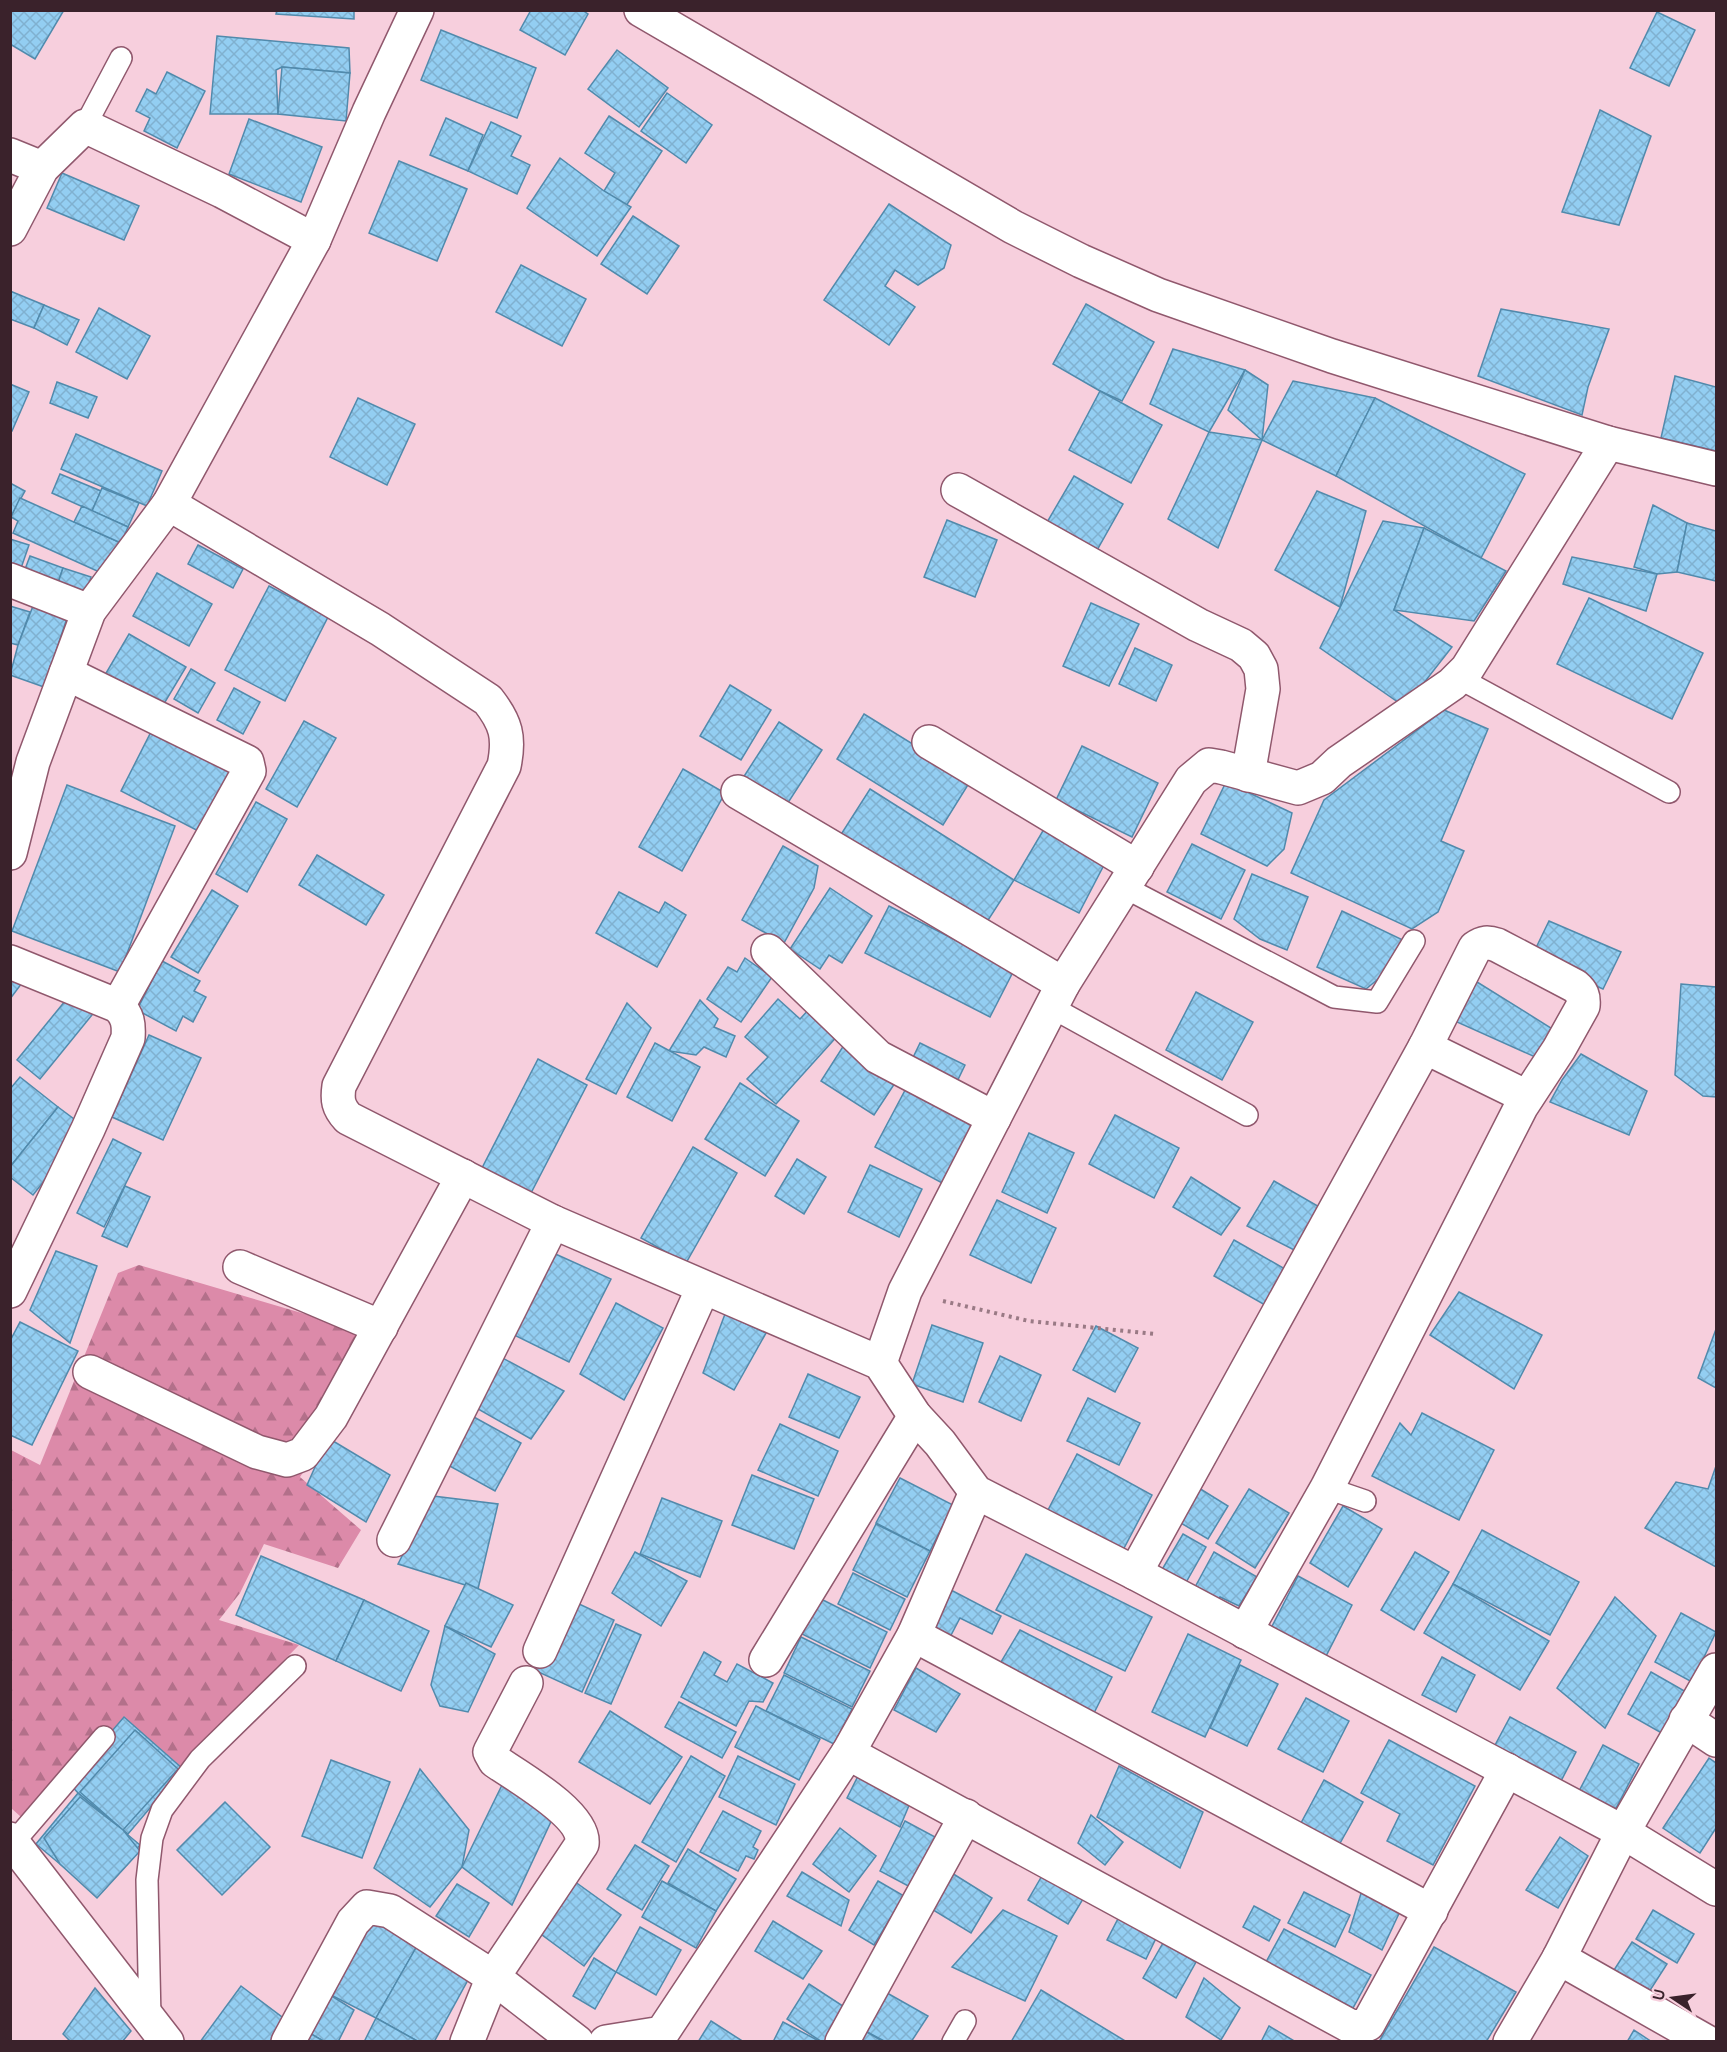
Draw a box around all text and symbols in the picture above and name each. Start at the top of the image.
north arrow [1643,1968,1703,2028]
text: U [1647,1987,1669,2002]

